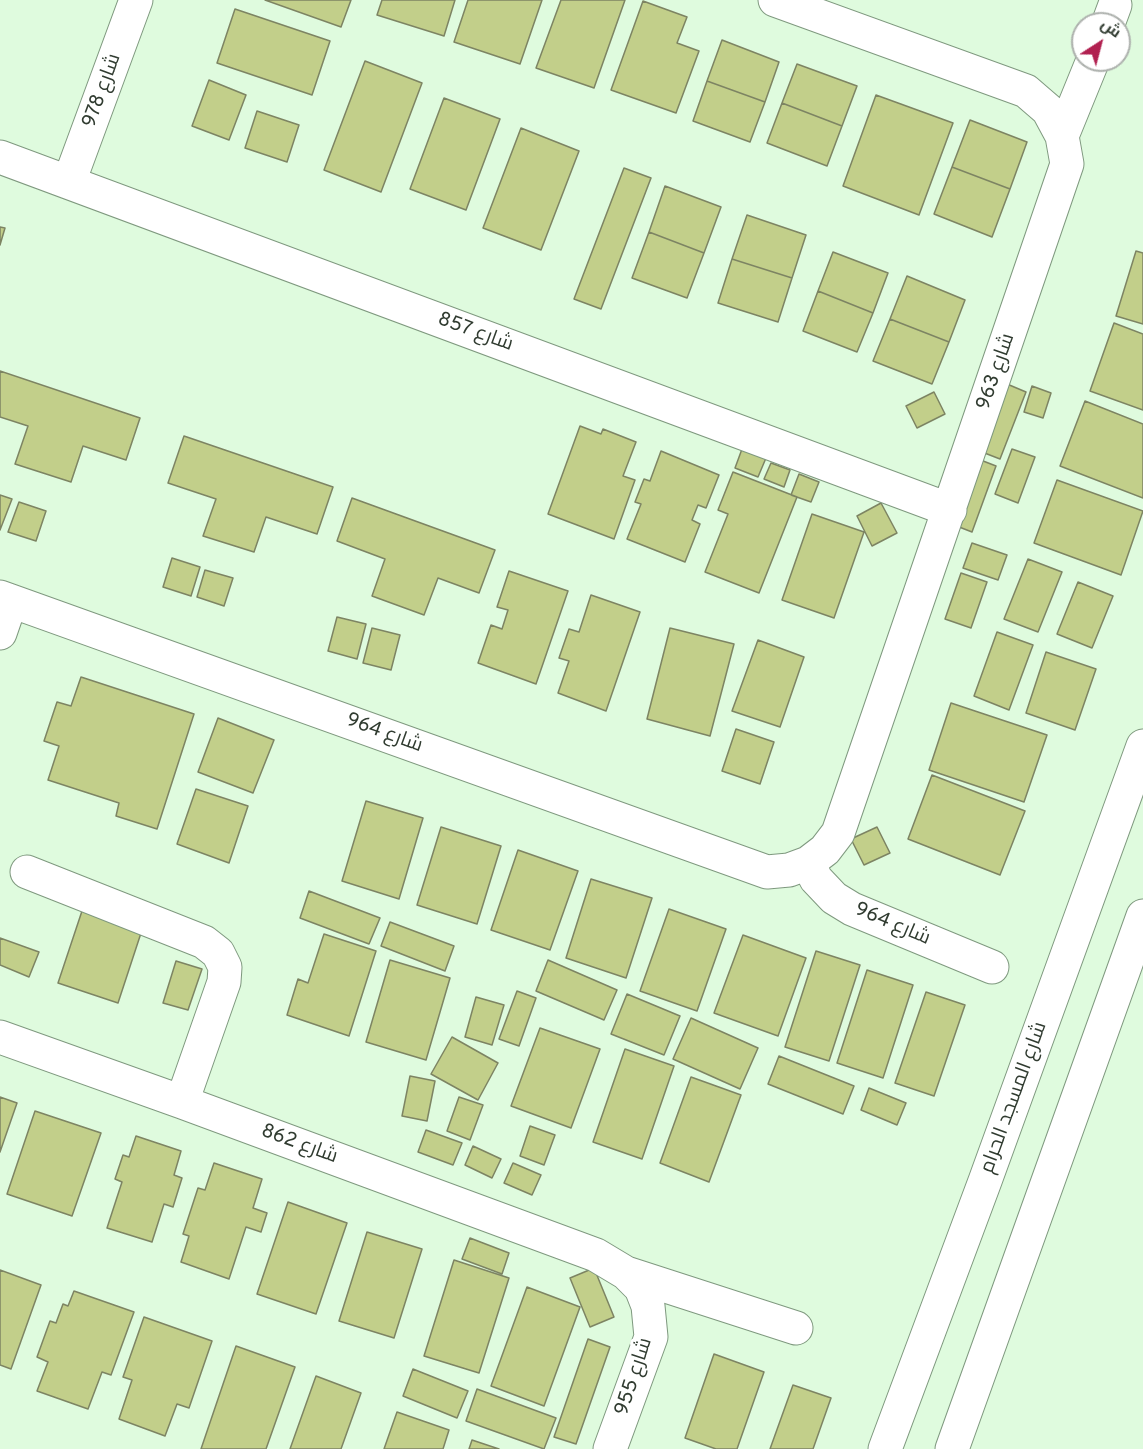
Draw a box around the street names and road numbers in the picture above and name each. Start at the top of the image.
street label: شارع 978 [79,51,127,131]
street label: شارع 857 [434,308,516,358]
street label: شارع 963 [973,331,1021,413]
street label: شارع 964 [342,709,426,759]
street label: شارع 964 [851,898,933,952]
street label: شارع المسجد الحرام [976,1019,1054,1177]
street label: شارع 862 [257,1120,341,1170]
street label: شارع 955 [611,1335,659,1419]

